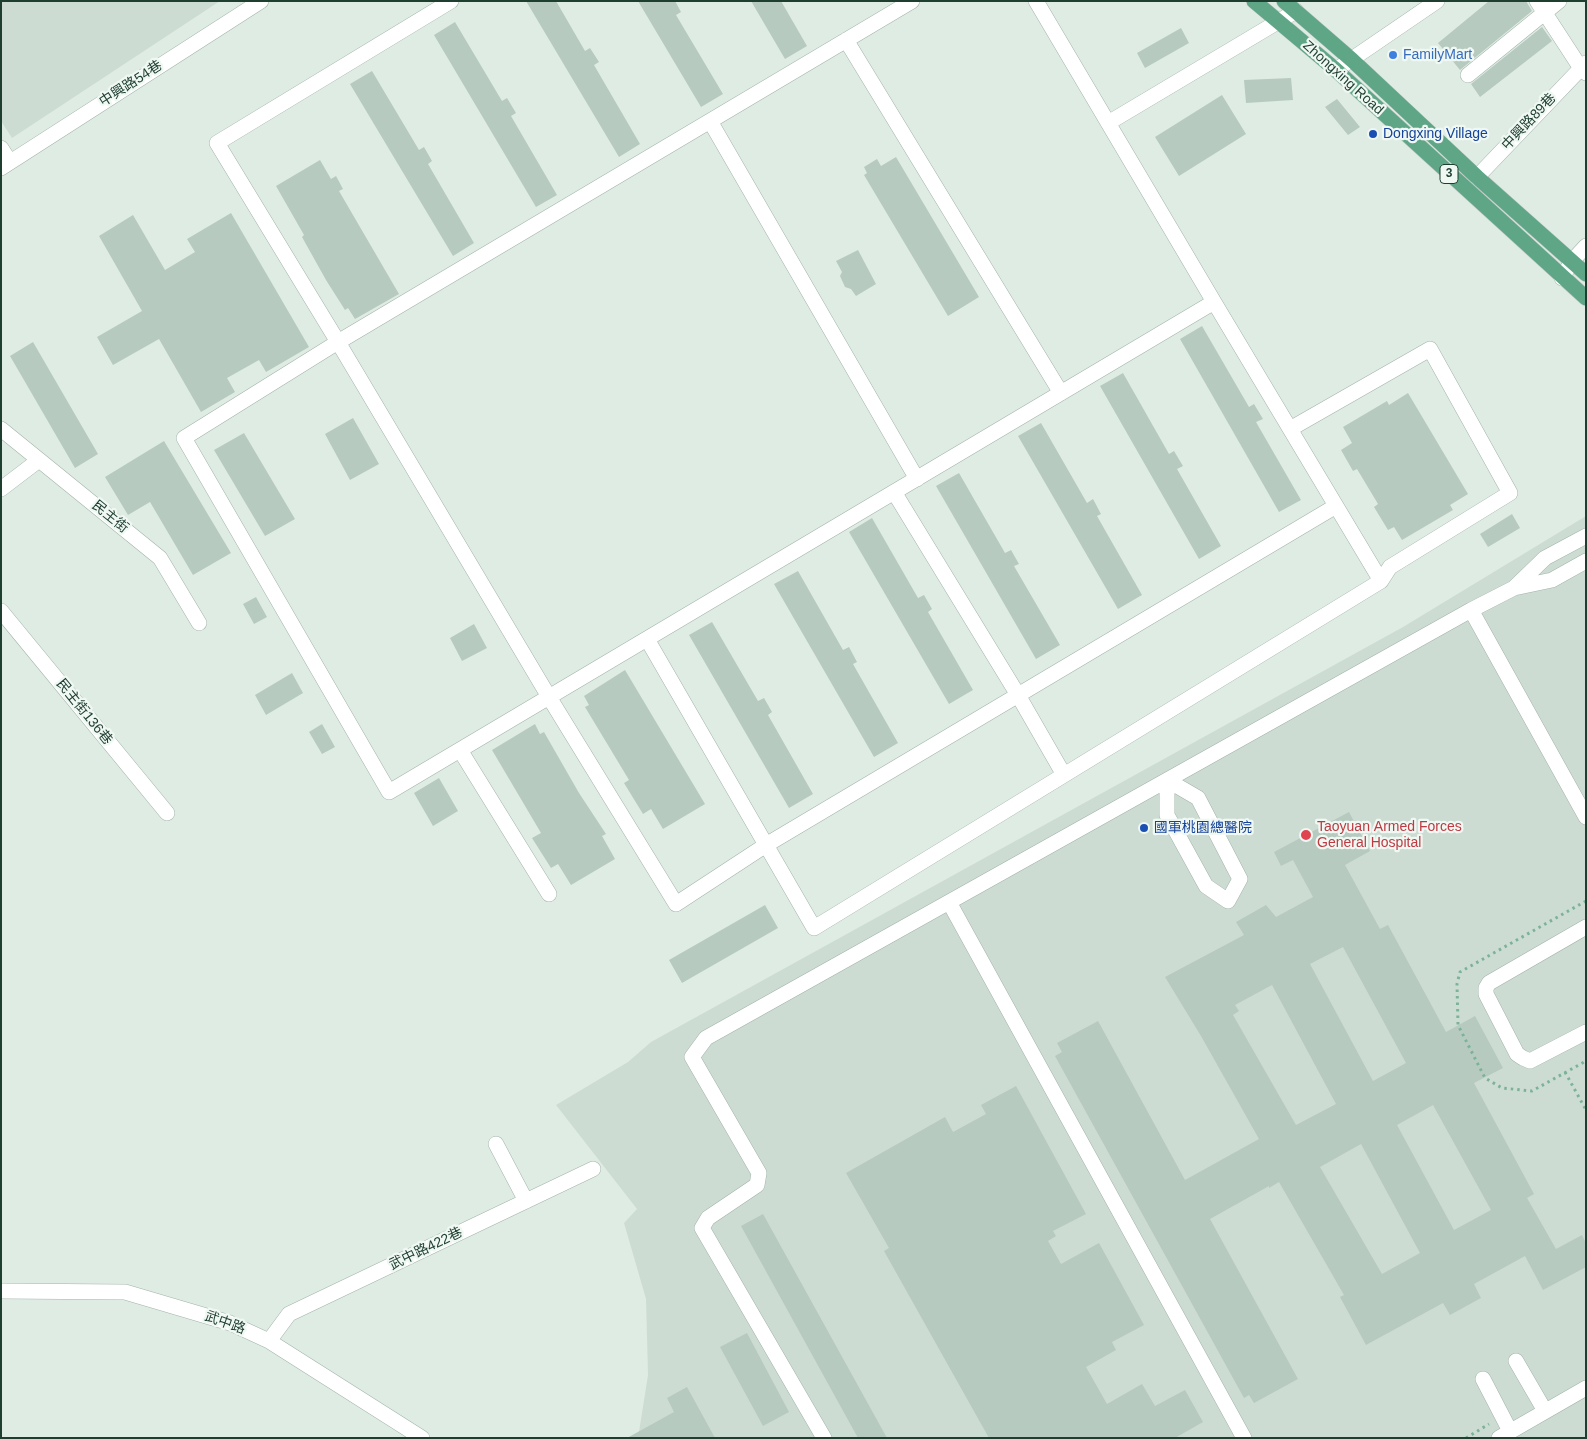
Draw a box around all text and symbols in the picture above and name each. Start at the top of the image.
street label: Zhongxing Road [1299,37,1387,119]
place label: FamilyMart [1403,47,1472,63]
marker: FamilyMart [1387,49,1399,61]
street label: 中興路54巷 [96,57,166,111]
street label: 中興路89巷 [1498,90,1560,154]
place label: Dongxing Village [1383,126,1488,142]
marker: Dongxing Village [1367,128,1379,140]
road number: 3 [1440,164,1458,183]
street label: 民主街 [88,497,132,537]
street label: 民主街136巷 [53,676,115,748]
place label: Taoyuan Armed Forces General Hospital [1317,819,1462,852]
place label: 國軍桃園總醫院 [1154,820,1252,836]
marker: 國軍桃園總醫院 [1138,822,1150,834]
marker: Taoyuan Armed Forces General Hospital [1299,828,1313,842]
street label: 武中路422巷 [387,1224,465,1274]
street label: 武中路 [202,1308,248,1338]

